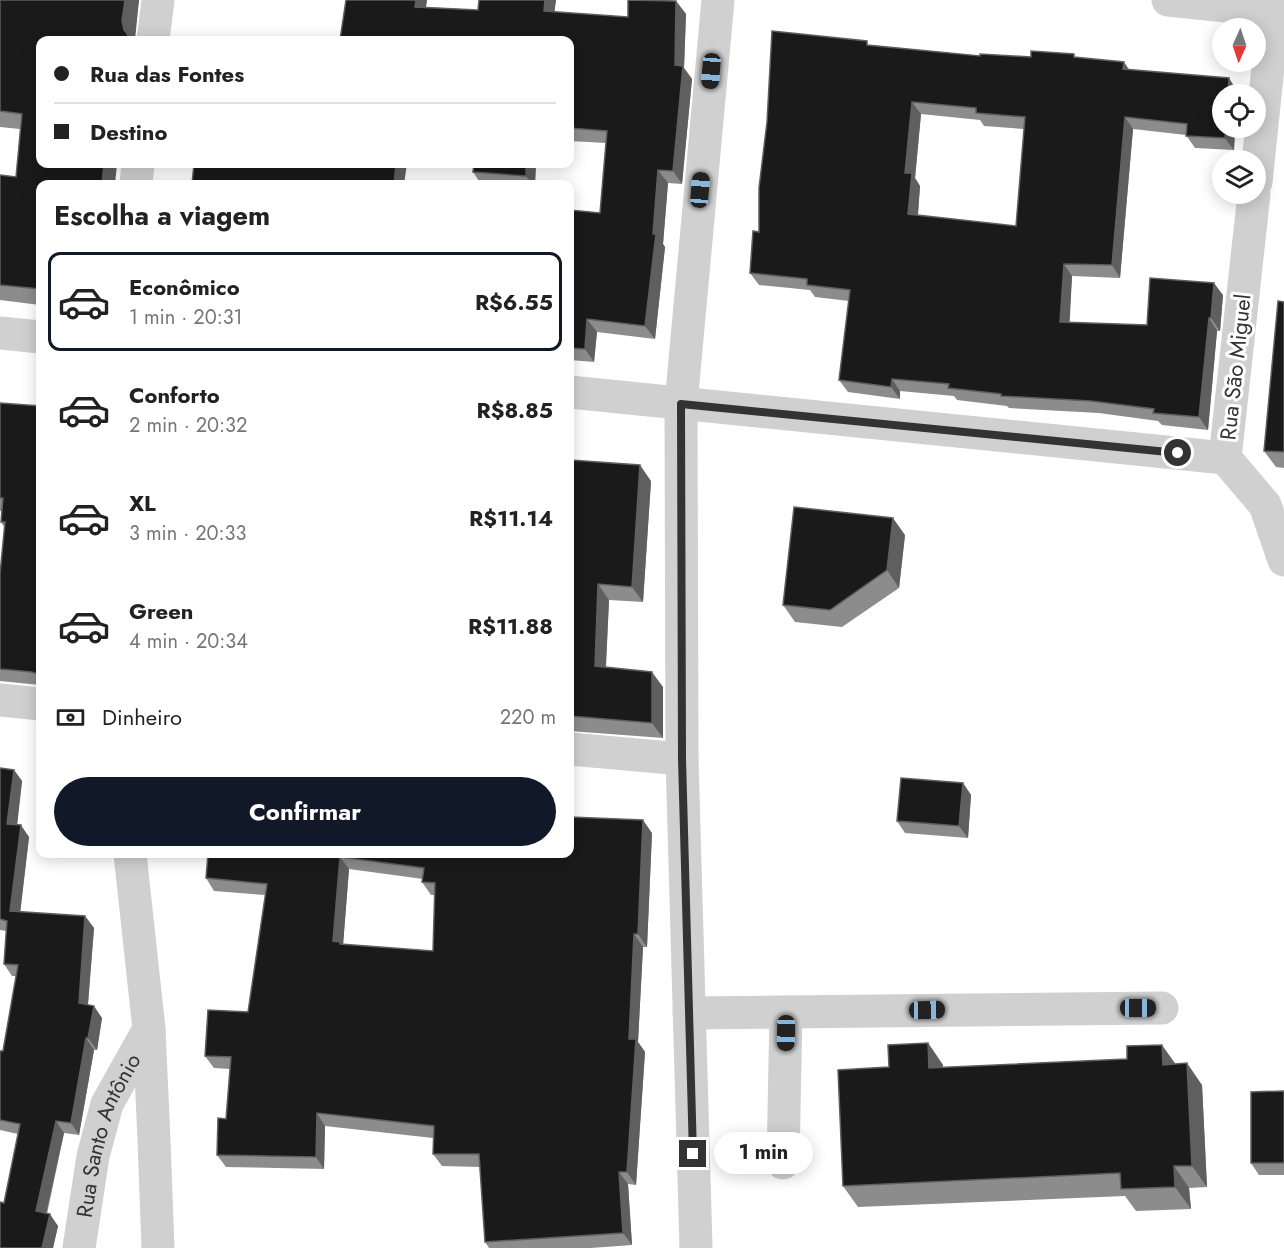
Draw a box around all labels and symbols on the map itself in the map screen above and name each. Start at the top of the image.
north arrow [1212,18,1266,72]
car [700,52,722,90]
car [689,171,711,209]
street label: Rua São Miguel [1211,293,1259,441]
route start [1164,439,1191,466]
car [1120,999,1156,1017]
car [909,1001,945,1019]
car [777,1015,795,1051]
street label: Rua Santo Antônio [68,1047,148,1220]
callout: 1 min [714,1133,813,1175]
route end [679,1140,706,1167]

